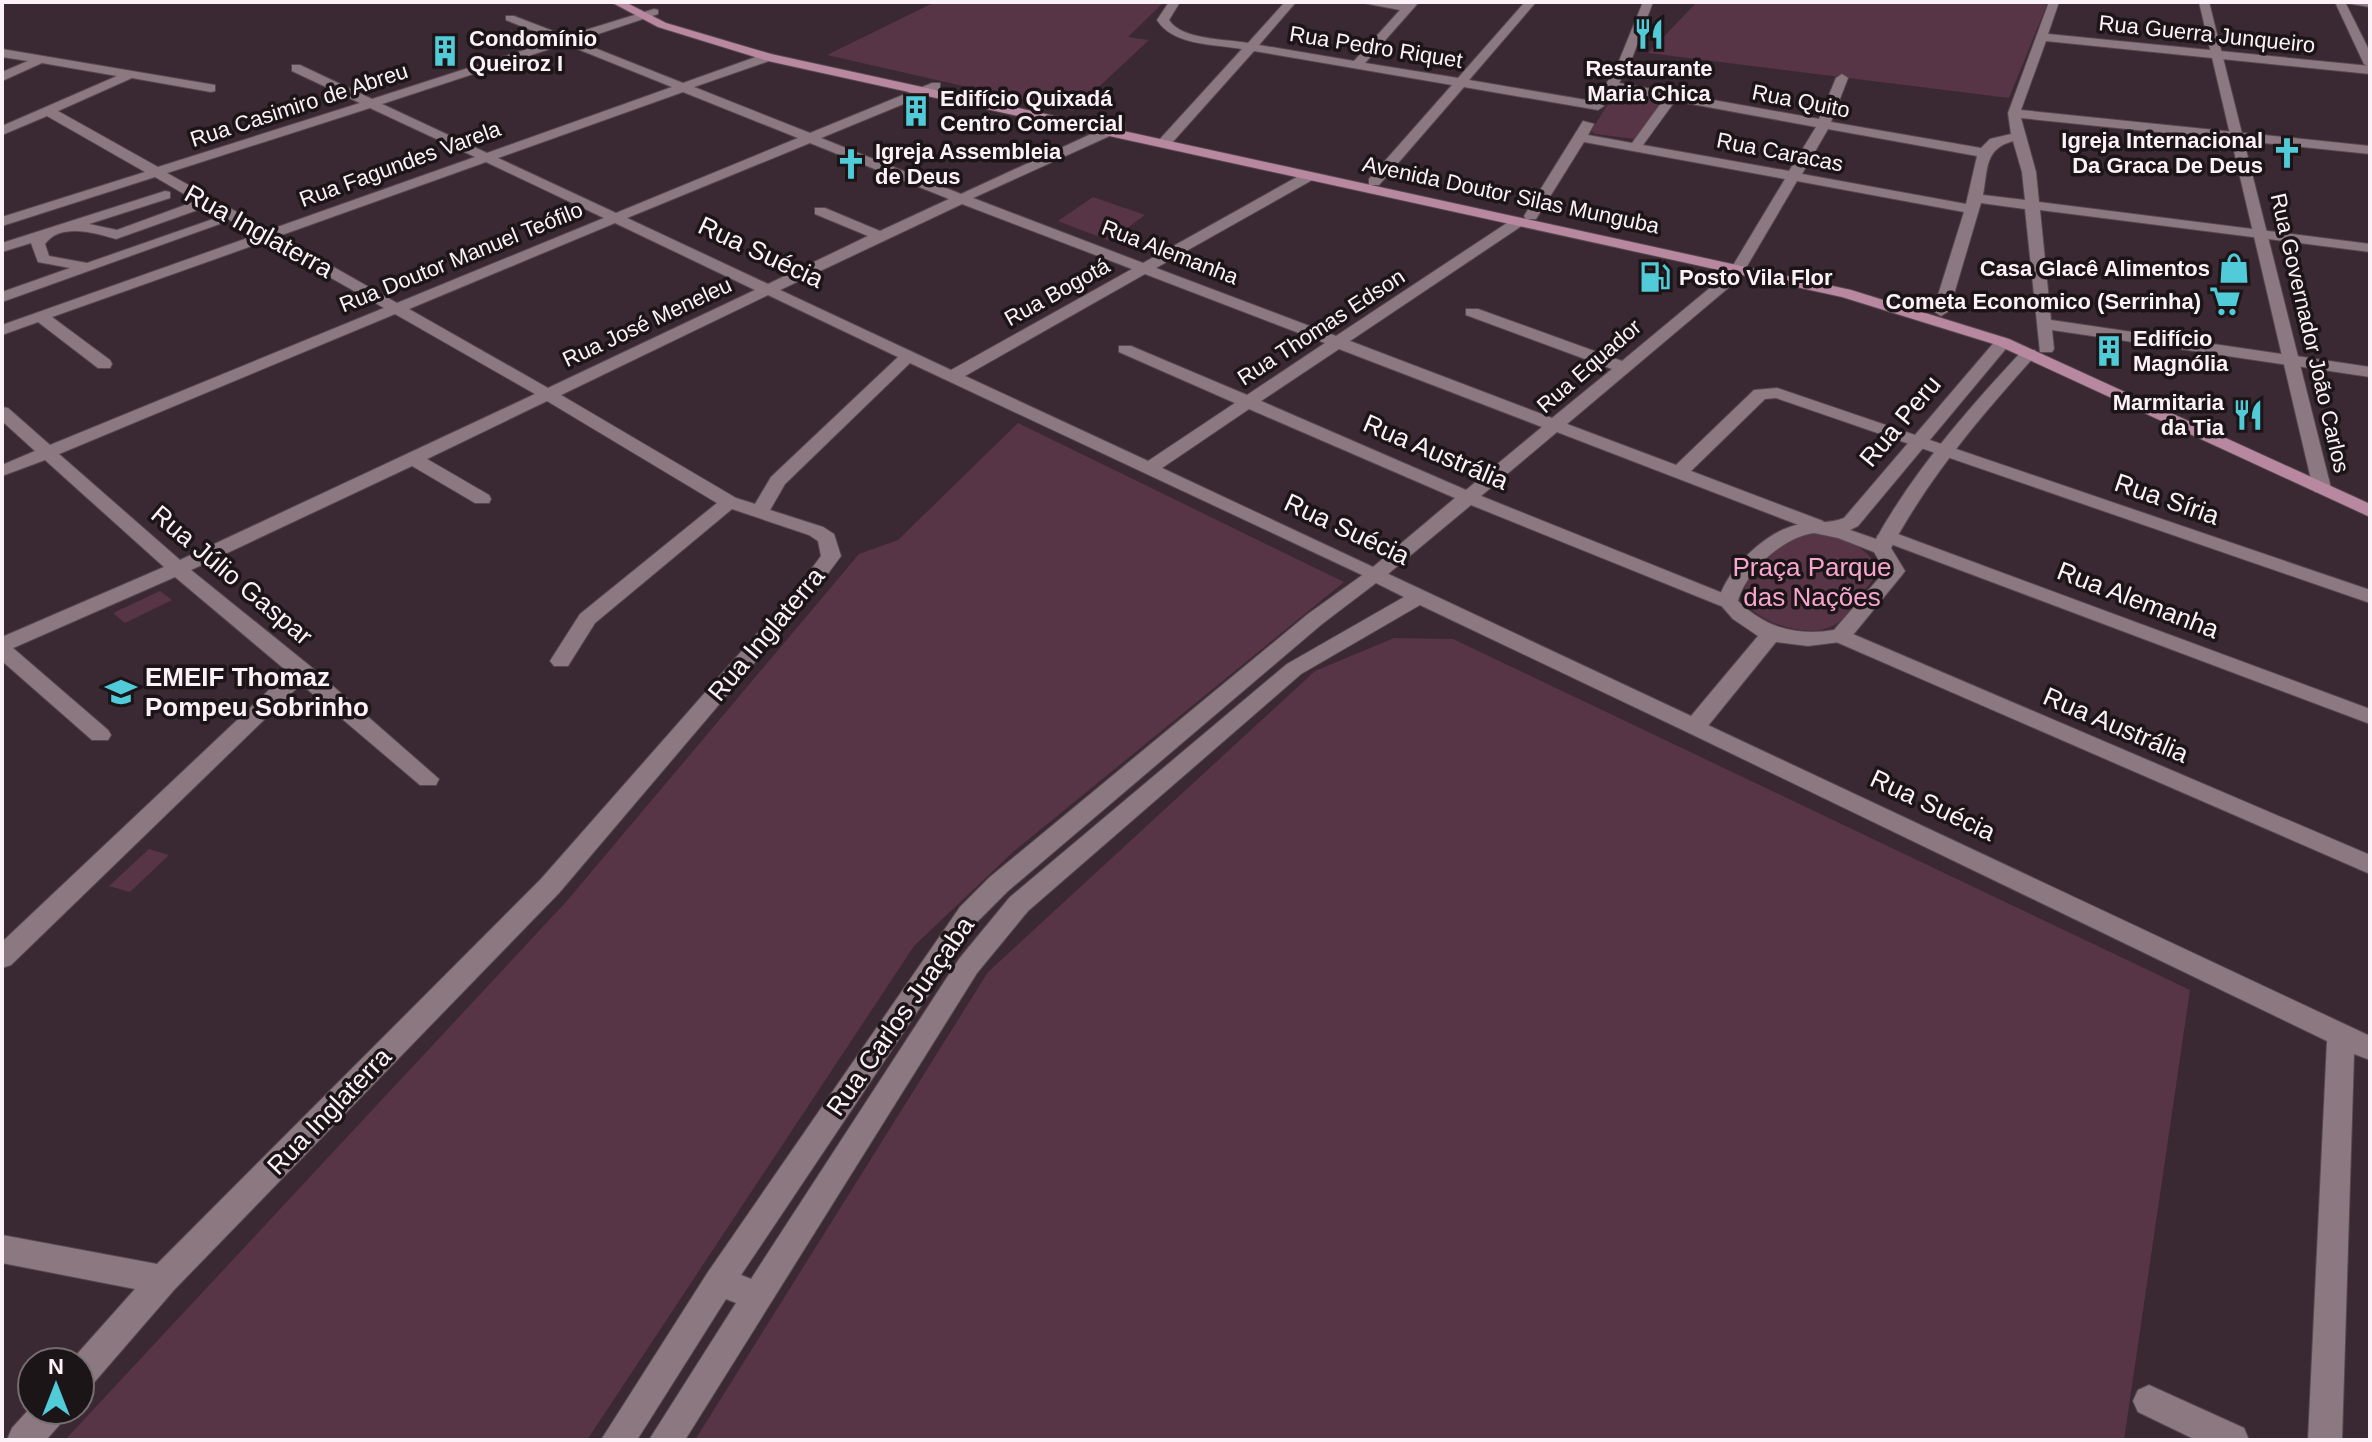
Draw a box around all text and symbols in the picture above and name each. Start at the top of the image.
street label: Rua Guerra Junqueiro [2097,10,2317,58]
restaurant icon: Restaurante Maria Chica [1632,17,1666,51]
street label: Rua Pedro Riquet [1288,21,1464,73]
place label: Condomínio Queiroz I [469,26,597,76]
building icon: Condomínio Queiroz I [428,34,462,68]
place label: Restaurante Maria Chica [1585,56,1713,106]
street label: Rua Casimiro de Abreu [187,58,411,152]
street label: Rua Quito [1750,79,1852,123]
place label: Edifício Quixadá Centro Comercial [940,86,1123,136]
building icon: Edifício Quixadá Centro Comercial [899,94,933,128]
street label: Rua Fagundes Varela [296,116,505,212]
street label: Rua Caracas [1715,127,1845,177]
place label: Igreja Internacional Da Graca De Deus [2061,128,2263,178]
church icon: Igreja Internacional Da Graca De Deus [2270,136,2304,170]
place label: Igreja Assembleia de Deus [875,139,1062,189]
church icon: Igreja Assembleia de Deus [834,147,868,181]
street label: Avenida Doutor Silas Munguba [1360,151,1662,239]
street label: Rua Inglaterra [180,178,339,284]
street label: Rua Governador João Carlos [2266,191,2354,475]
street label: Rua Doutor Manuel Teófilo [336,197,586,317]
street label: Rua Suécia [694,210,829,294]
street label: Rua Alemanha [1098,214,1243,290]
shop icon: Casa Glacê Alimentos [2217,251,2251,285]
street label: Rua Bogotá [1000,253,1115,331]
place label: Casa Glacê Alimentos [1980,256,2210,281]
fuel station icon: Posto Vila Flor [1638,260,1672,294]
street label: Rua Thomas Edson [1233,264,1409,390]
place label: Posto Vila Flor [1679,265,1833,290]
street label: Rua José Meneleu [559,272,735,372]
supermarket icon: Cometa Economico (Serrinha) [2208,284,2242,318]
place label: Cometa Economico (Serrinha) [1886,289,2201,314]
street label: Rua Equador [1532,314,1646,418]
place label: Edifício Magnólia [2133,326,2229,376]
building icon: Edifício Magnólia [2092,334,2126,368]
street label: Rua Peru [1853,369,1947,473]
place label: Marmitaria da Tia [2113,390,2225,440]
restaurant icon: Marmitaria da Tia [2231,398,2265,432]
street label: Rua Austrália [1359,408,1514,496]
street label: Rua Síria [2111,467,2224,531]
street label: Rua Suécia [1280,487,1415,571]
street label: Rua Júlio Gaspar [145,499,319,651]
park label: Praça Parque das Nações [1733,552,1891,612]
street label: Rua Alemanha [2053,555,2223,645]
street label: Rua Inglaterra [702,561,831,707]
place label: EMEIF Thomaz Pompeu Sobrinho [145,662,369,722]
school or university icon: EMEIF Thomaz Pompeu Sobrinho [104,675,138,709]
street label: Rua Austrália [2039,681,2194,769]
street label: Rua Suécia [1866,763,2001,847]
street label: Rua Carlos Juaçaba [820,910,980,1121]
street label: Rua Inglaterra [261,1041,397,1181]
north arrow [16,1346,96,1426]
text: N [48,1354,64,1379]

